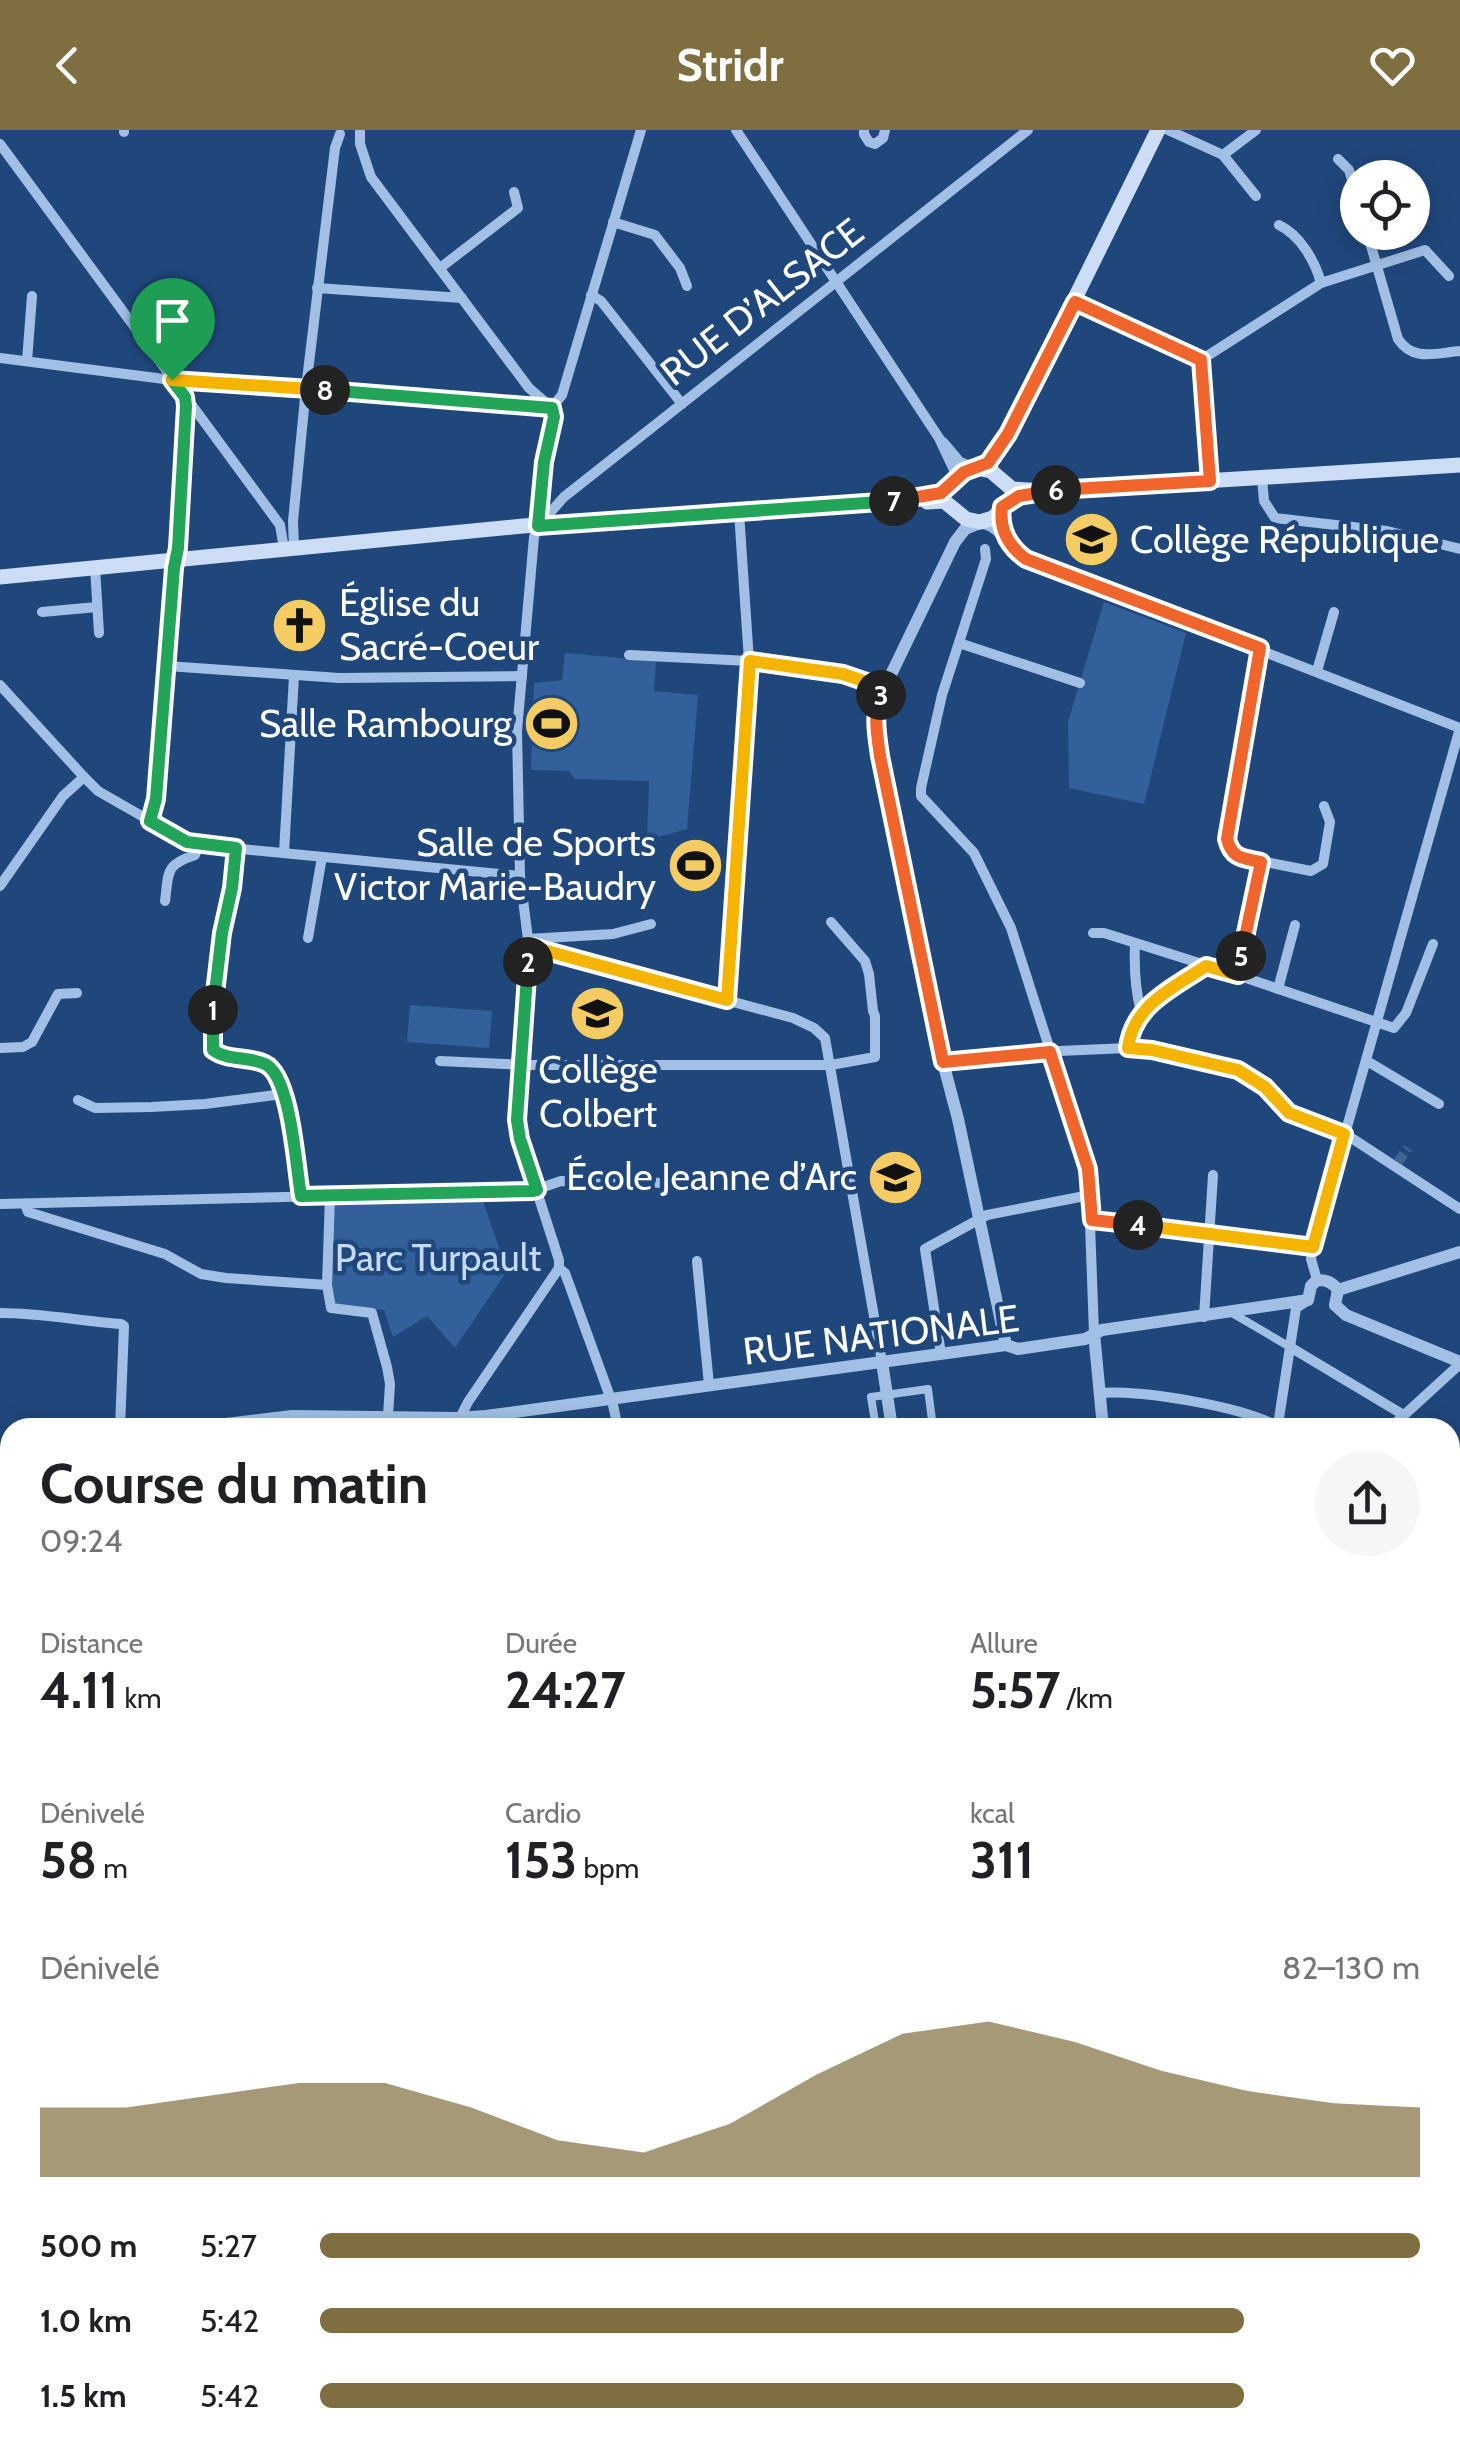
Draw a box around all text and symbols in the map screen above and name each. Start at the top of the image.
icon: back [40,38,95,93]
text: Stridr [676,38,784,92]
icon: heart [1365,38,1420,93]
map controls [1340,160,1430,250]
button: locate [1340,160,1430,250]
street label: RUE D’ALSACE [651,208,872,395]
pin [130,278,215,381]
icon: arrive [145,293,200,348]
pin: 8 [300,365,350,415]
text: 8 [317,373,333,407]
pin: 6 [1031,465,1081,515]
text: 6 [1048,473,1064,507]
pin: 7 [869,476,919,526]
text: 7 [887,484,901,518]
school or university icon: Collège République [1061,510,1121,570]
place label: Collège République [1130,516,1439,563]
place label: Église du Sacré-Coeur [339,579,539,670]
church icon: Église du Sacré-Coeur [270,595,330,655]
pin: 3 [856,670,906,720]
text: 3 [873,678,889,712]
sports icon: Salle Rambourg [521,694,581,754]
place label: Salle Rambourg [259,700,513,747]
place label: Salle de Sports Victor Marie-Baudry [334,819,656,910]
sports icon: Salle de Sports Victor Marie-Baudry [665,835,725,895]
pin: 5 [1216,931,1266,981]
pin: 2 [503,937,553,987]
text: 5 [1233,939,1249,973]
text: 2 [521,945,535,979]
school or university icon: Collège Colbert [568,983,628,1043]
pin: 1 [188,985,238,1035]
text: 1 [208,993,218,1027]
place label: Collège Colbert [538,1046,658,1137]
school or university icon: École Jeanne d’Arc [866,1147,926,1207]
place label: École Jeanne d’Arc [566,1153,857,1200]
pin: 4 [1113,1200,1163,1250]
text: 4 [1129,1208,1147,1242]
park label: Parc Turpault [335,1234,541,1281]
street label: RUE NATIONALE [740,1294,1022,1375]
text: Course du matin [40,1450,428,1517]
button: share [1315,1451,1420,1556]
text: 09:24 [40,1521,122,1560]
text: Distance [40,1626,143,1660]
text: Durée [505,1626,577,1660]
text: Allure [970,1626,1038,1660]
text: 4.11 [40,1660,118,1721]
text: 24:27 [505,1660,626,1721]
text: 5:57 [970,1660,1060,1721]
text: km [118,1681,162,1715]
text: /km [1060,1681,1113,1715]
text: Dénivelé [40,1796,145,1830]
text: Cardio [505,1796,581,1830]
text: kcal [970,1796,1015,1830]
text: 58 [40,1830,97,1891]
text: 153 [505,1830,577,1891]
text: 311 [970,1830,1034,1891]
text: m [97,1851,128,1885]
text: bpm [577,1851,639,1885]
text: Dénivelé [40,1948,160,1987]
text: 82–130 m [1282,1948,1420,1987]
text: 500 m [40,2226,137,2265]
text: 5:27 [200,2226,257,2265]
text: 1.0 km [40,2301,132,2340]
text: 5:42 [200,2301,259,2340]
text: 1.5 km [40,2376,127,2415]
text: 5:42 [200,2376,259,2415]

